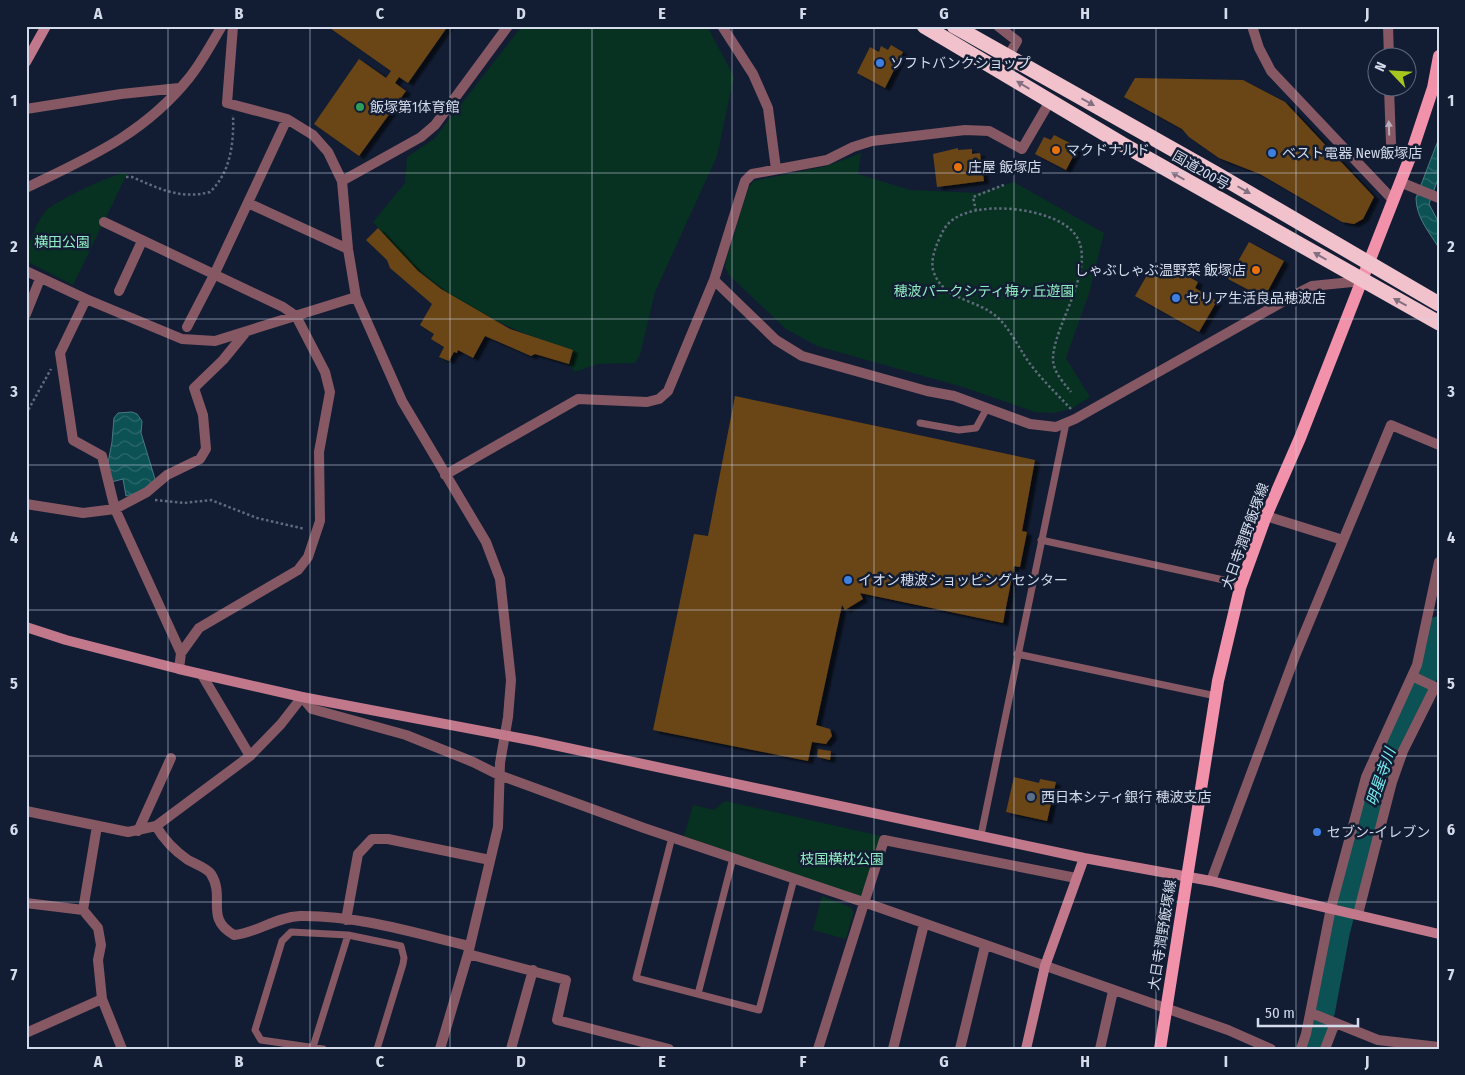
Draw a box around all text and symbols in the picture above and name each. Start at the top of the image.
text: A [93,4,103,23]
text: B [235,4,244,23]
text: C [376,4,385,23]
text: D [516,4,526,23]
text: E [658,4,666,23]
text: F [799,4,807,23]
text: G [939,4,949,23]
text: H [1080,4,1090,23]
text: I [1224,4,1228,23]
text: J [1364,4,1369,23]
north arrow [1368,48,1418,98]
place label: ソフトバンクショップ [890,55,1031,72]
marker: ソフトバンクショップ [874,57,886,69]
text: N [1371,59,1390,74]
one-way arrow [1016,80,1030,89]
text: 1 [11,91,17,110]
text: 1 [1448,91,1454,110]
one-way arrow [1080,98,1095,106]
place label: 飯塚第1体育館 [370,99,459,116]
marker: 飯塚第1体育館 [354,101,366,113]
one-way arrow [1385,120,1393,136]
place label: マクドナルド [1066,142,1150,159]
marker: マクドナルド [1050,144,1062,156]
place label: ベスト電器 New飯塚店 [1282,145,1422,162]
street label: 国道200号 [1169,147,1232,193]
marker: ベスト電器 New飯塚店 [1266,147,1278,159]
place label: 庄屋 飯塚店 [968,159,1041,176]
marker: 庄屋 飯塚店 [952,161,964,173]
one-way arrow [1172,171,1185,180]
one-way arrow [1238,186,1251,195]
park label: 横田公園 [34,234,90,251]
text: 2 [9,237,18,256]
text: 2 [1446,237,1455,256]
one-way arrow [1313,252,1326,261]
place label: しゃぶしゃぶ温野菜 飯塚店 [1075,262,1246,279]
marker: しゃぶしゃぶ温野菜 飯塚店 [1250,264,1262,276]
park label: 穂波パークシティ梅ヶ丘遊園 [893,283,1075,300]
place label: セリア生活良品穂波店 [1186,290,1326,307]
marker: セリア生活良品穂波店 [1170,292,1182,304]
one-way arrow [1393,298,1408,306]
text: 3 [9,382,18,401]
text: 3 [1446,382,1455,401]
street label: 大日寺潤野飯塚線 [1218,481,1273,592]
text: 4 [10,528,18,547]
text: 4 [1447,528,1455,547]
place label: イオン穂波ショッピングセンター [858,572,1068,589]
marker: イオン穂波ショッピングセンター [842,574,854,586]
text: 5 [10,674,18,693]
text: 5 [1447,674,1455,693]
water label: 明星寺川 [1363,744,1400,808]
place label: 西日本シティ銀行 穂波支店 [1041,789,1211,806]
marker: 西日本シティ銀行 穂波支店 [1025,791,1037,803]
text: 6 [10,820,18,839]
text: 6 [1447,820,1455,839]
place label: セブン-イレブン [1327,824,1430,841]
marker: セブン-イレブン [1311,826,1323,838]
park label: 枝国横枕公園 [800,851,884,868]
street label: 大日寺潤野飯塚線 [1145,878,1180,992]
text: 7 [11,965,18,984]
text: 7 [1448,965,1455,984]
scale bar [1258,995,1358,1027]
text: 50 m [1265,1004,1295,1022]
text: A [93,1052,103,1071]
text: B [235,1052,244,1071]
text: C [376,1052,385,1071]
text: D [516,1052,526,1071]
text: E [658,1052,666,1071]
text: F [799,1052,807,1071]
text: G [939,1052,949,1071]
text: H [1080,1052,1090,1071]
text: I [1224,1052,1228,1071]
text: J [1364,1052,1369,1071]

